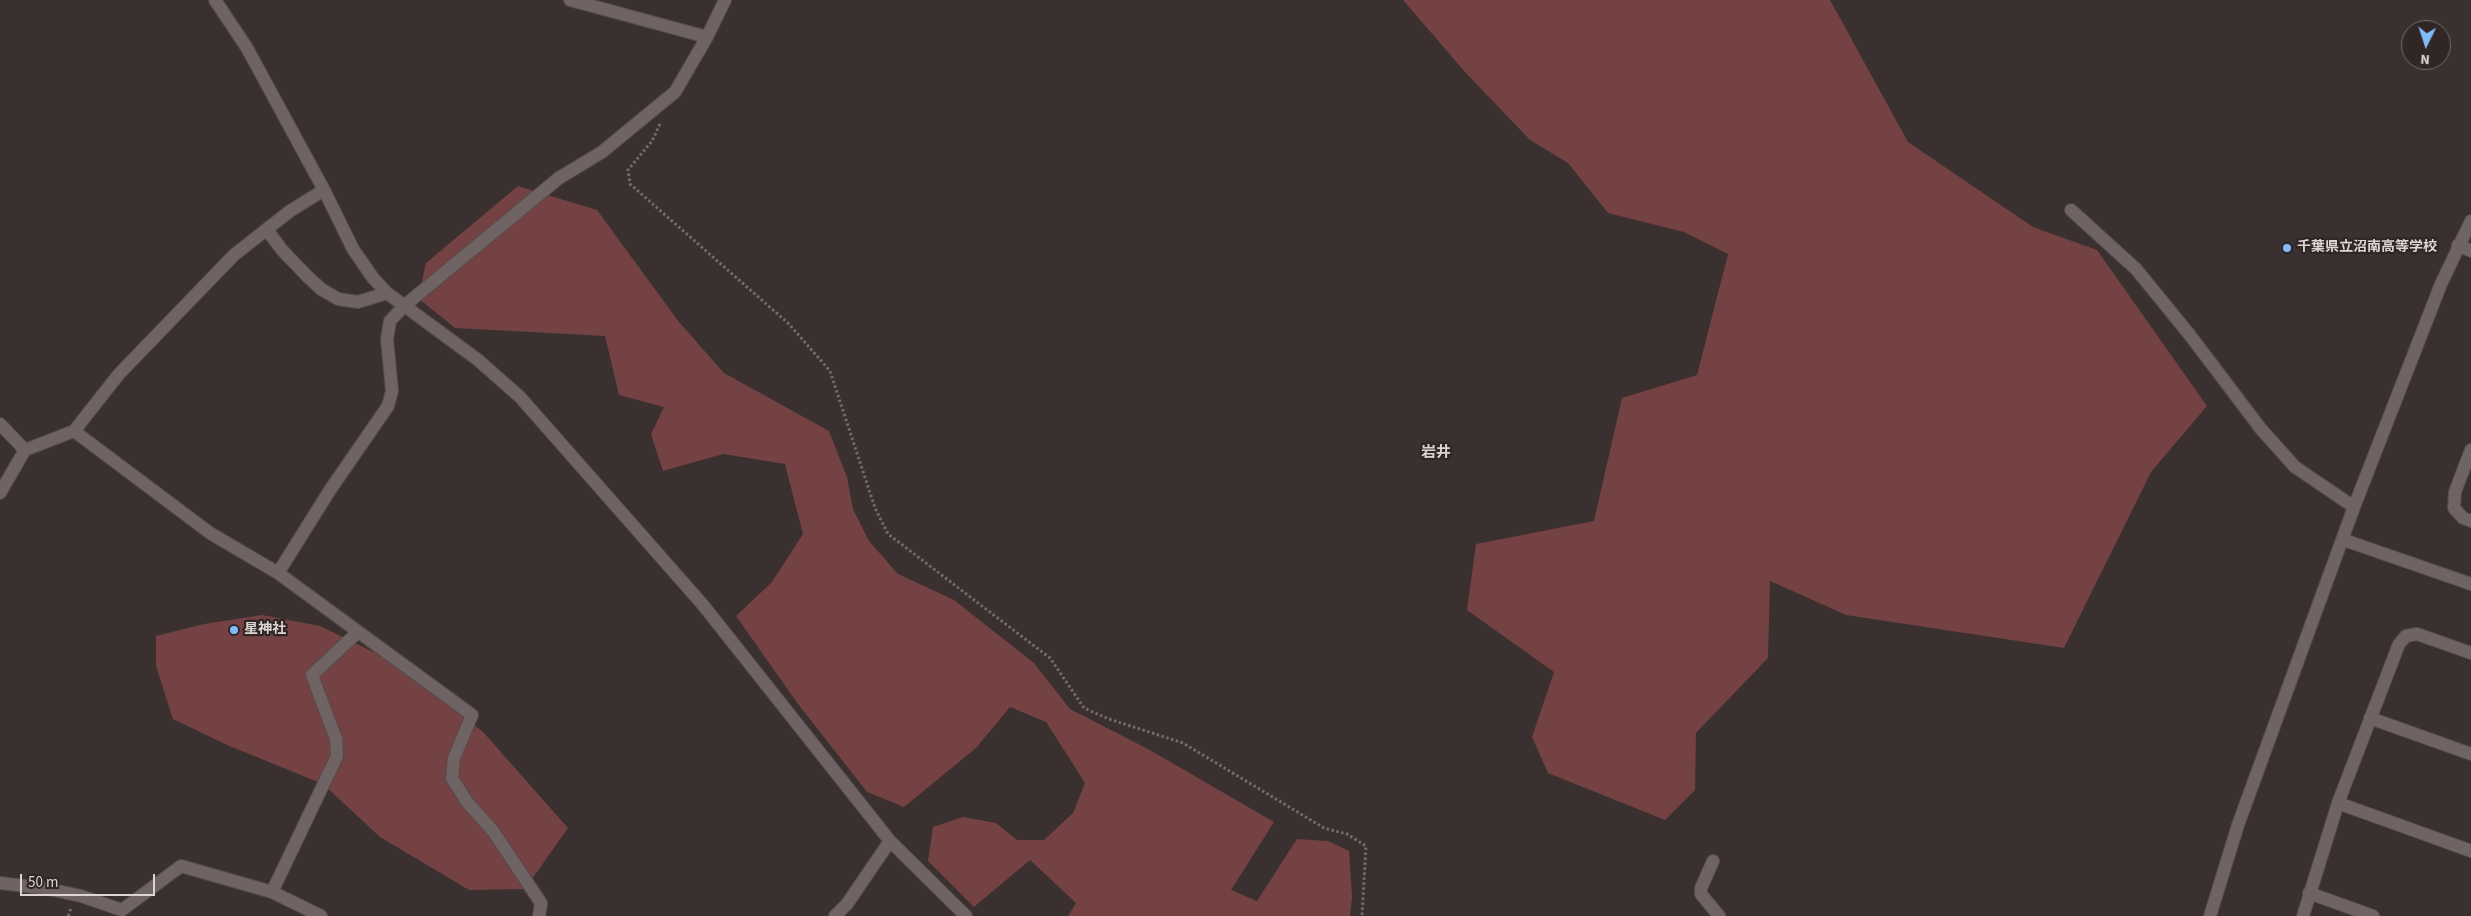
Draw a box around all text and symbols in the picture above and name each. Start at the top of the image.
north arrow [2401,20,2451,70]
text: N [2420,49,2430,69]
place label: 千葉県立沼南高等学校 [2297,240,2437,256]
marker: 千葉県立沼南高等学校 [2281,242,2293,254]
district label: 岩井 [1421,445,1451,463]
place label: 星神社 [244,622,286,638]
marker: 星神社 [228,624,240,636]
scale bar [22,864,158,896]
text: 50 m [28,872,58,893]

